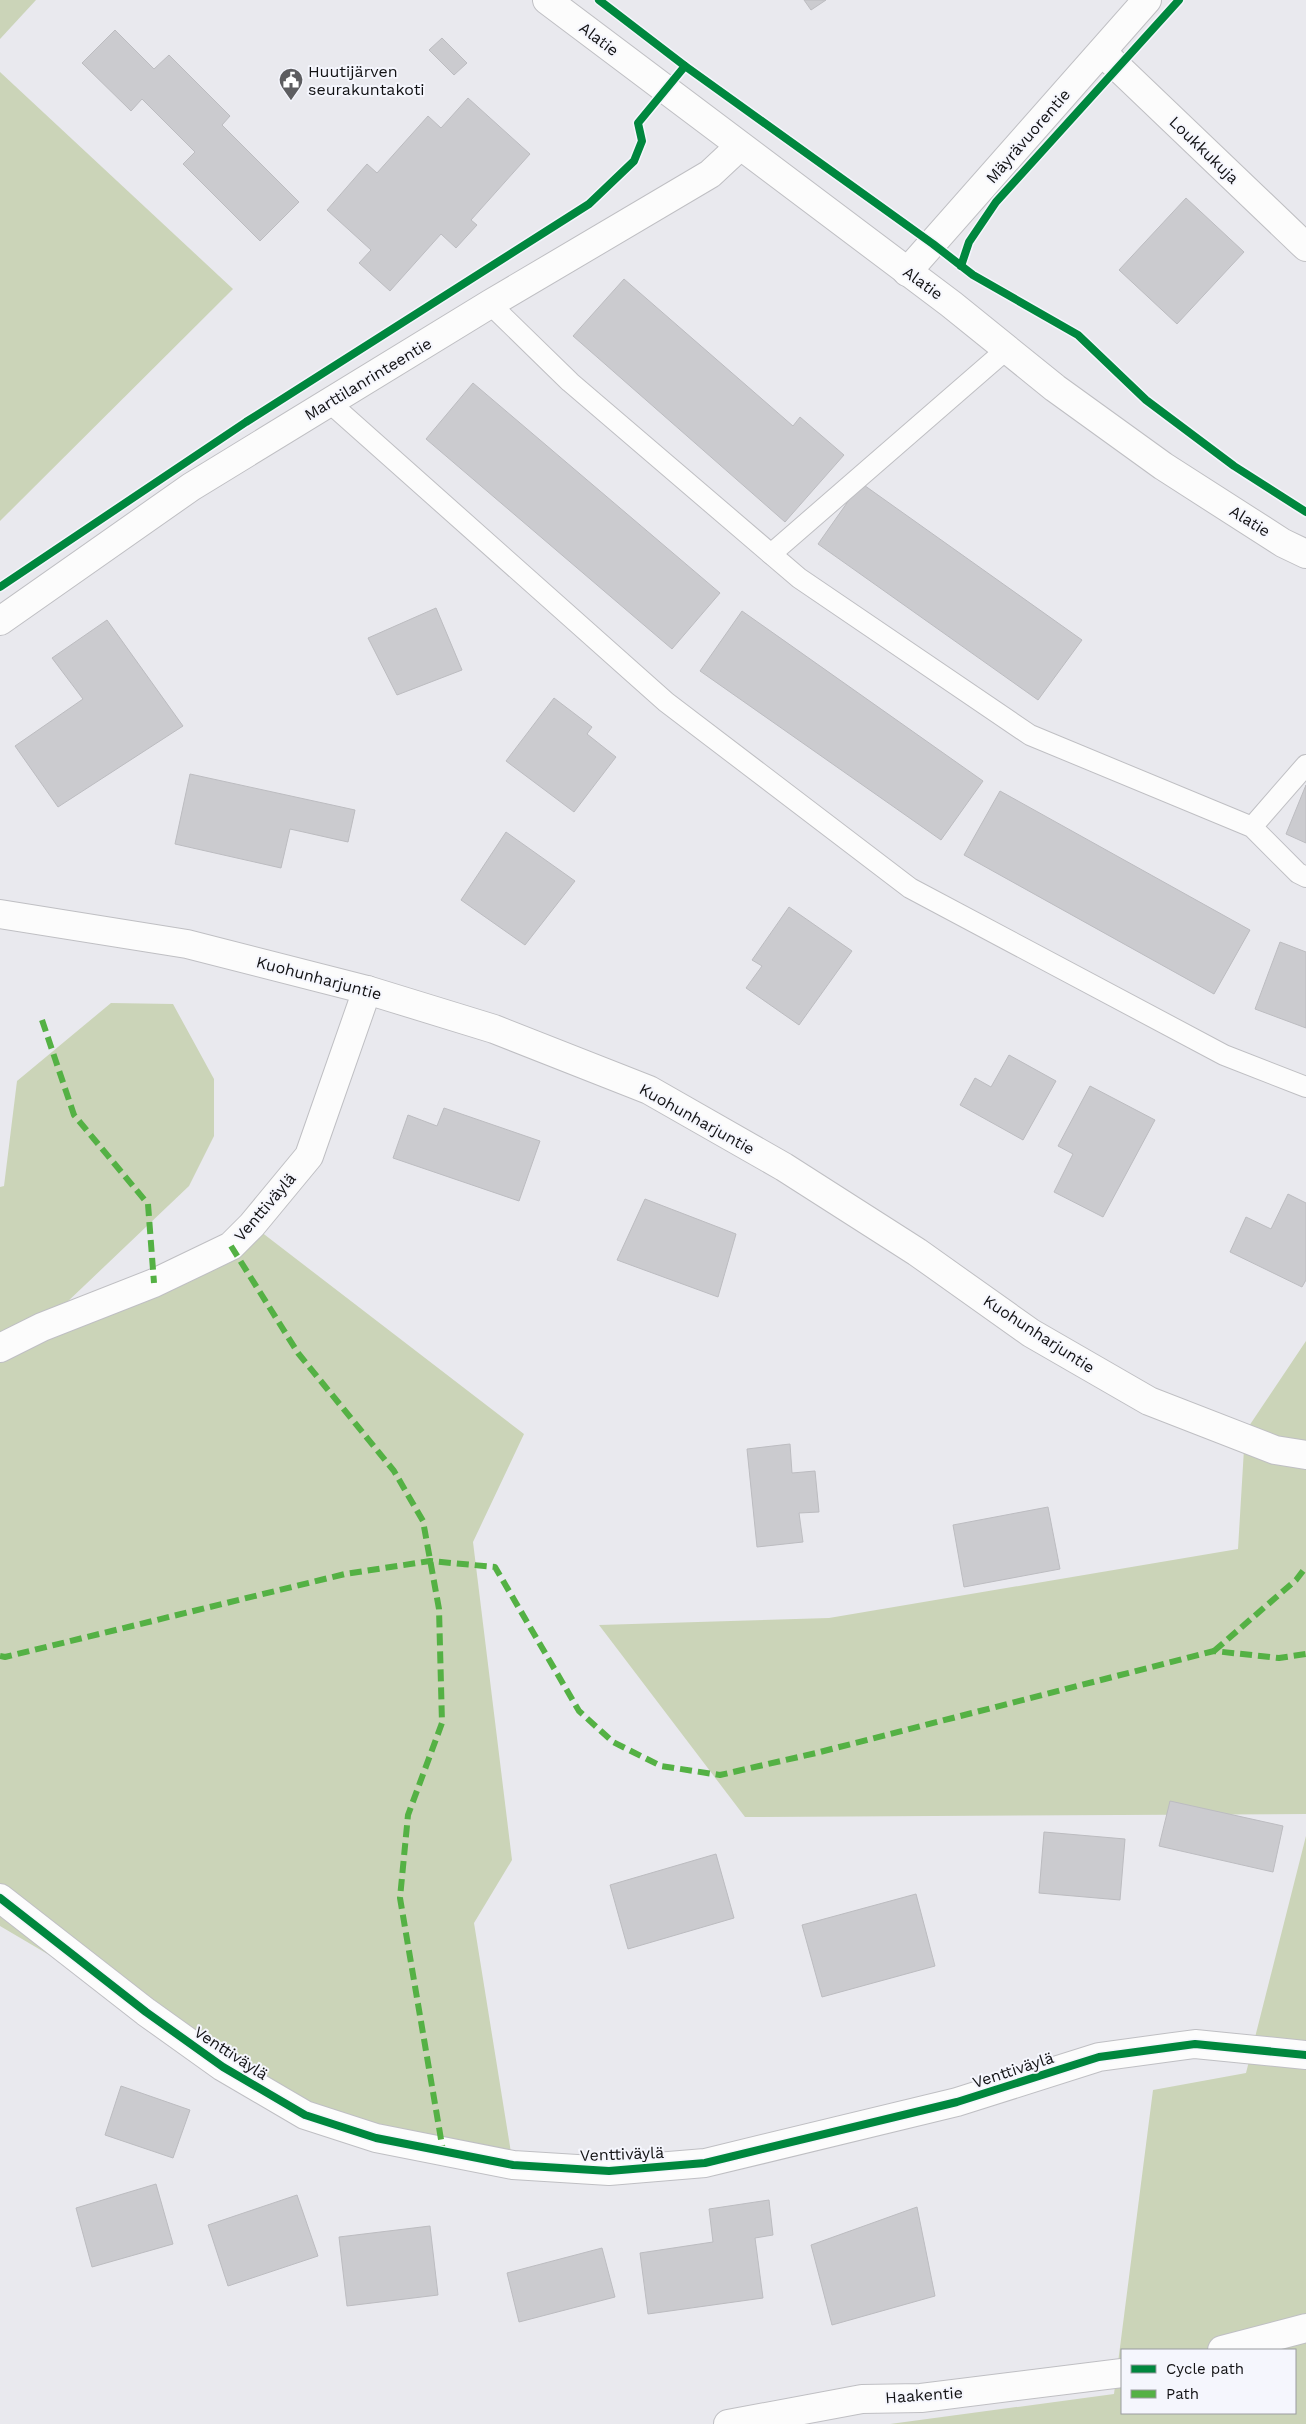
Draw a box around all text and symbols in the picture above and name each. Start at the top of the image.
street label: Alatie [576,18,622,60]
place label: Huutijärven seurakuntakoti [308,62,425,99]
public building icon: Huutijärven seurakuntakoti [278,67,304,101]
street label: Mäyrävuorentie [982,85,1074,187]
street label: Loukkukuja [1165,112,1243,188]
street label: Alatie [899,262,947,304]
street label: Marttilanrinteentie [301,334,435,424]
street label: Alatie [1226,501,1274,541]
street label: Kuohunharjuntie [254,952,384,1004]
street label: Kuohunharjuntie [636,1079,758,1159]
street label: Venttiväylä [230,1169,300,1245]
street label: Kuohunharjuntie [980,1291,1098,1377]
street label: Venttiväylä [191,2022,271,2084]
street label: Venttiväylä [970,2048,1056,2092]
street label: Venttiväylä [580,2143,664,2165]
legend [1121,2349,1296,2414]
text: Cycle path [1166,2360,1244,2378]
street label: Haakentie [885,2383,963,2407]
text: Path [1166,2385,1199,2403]

